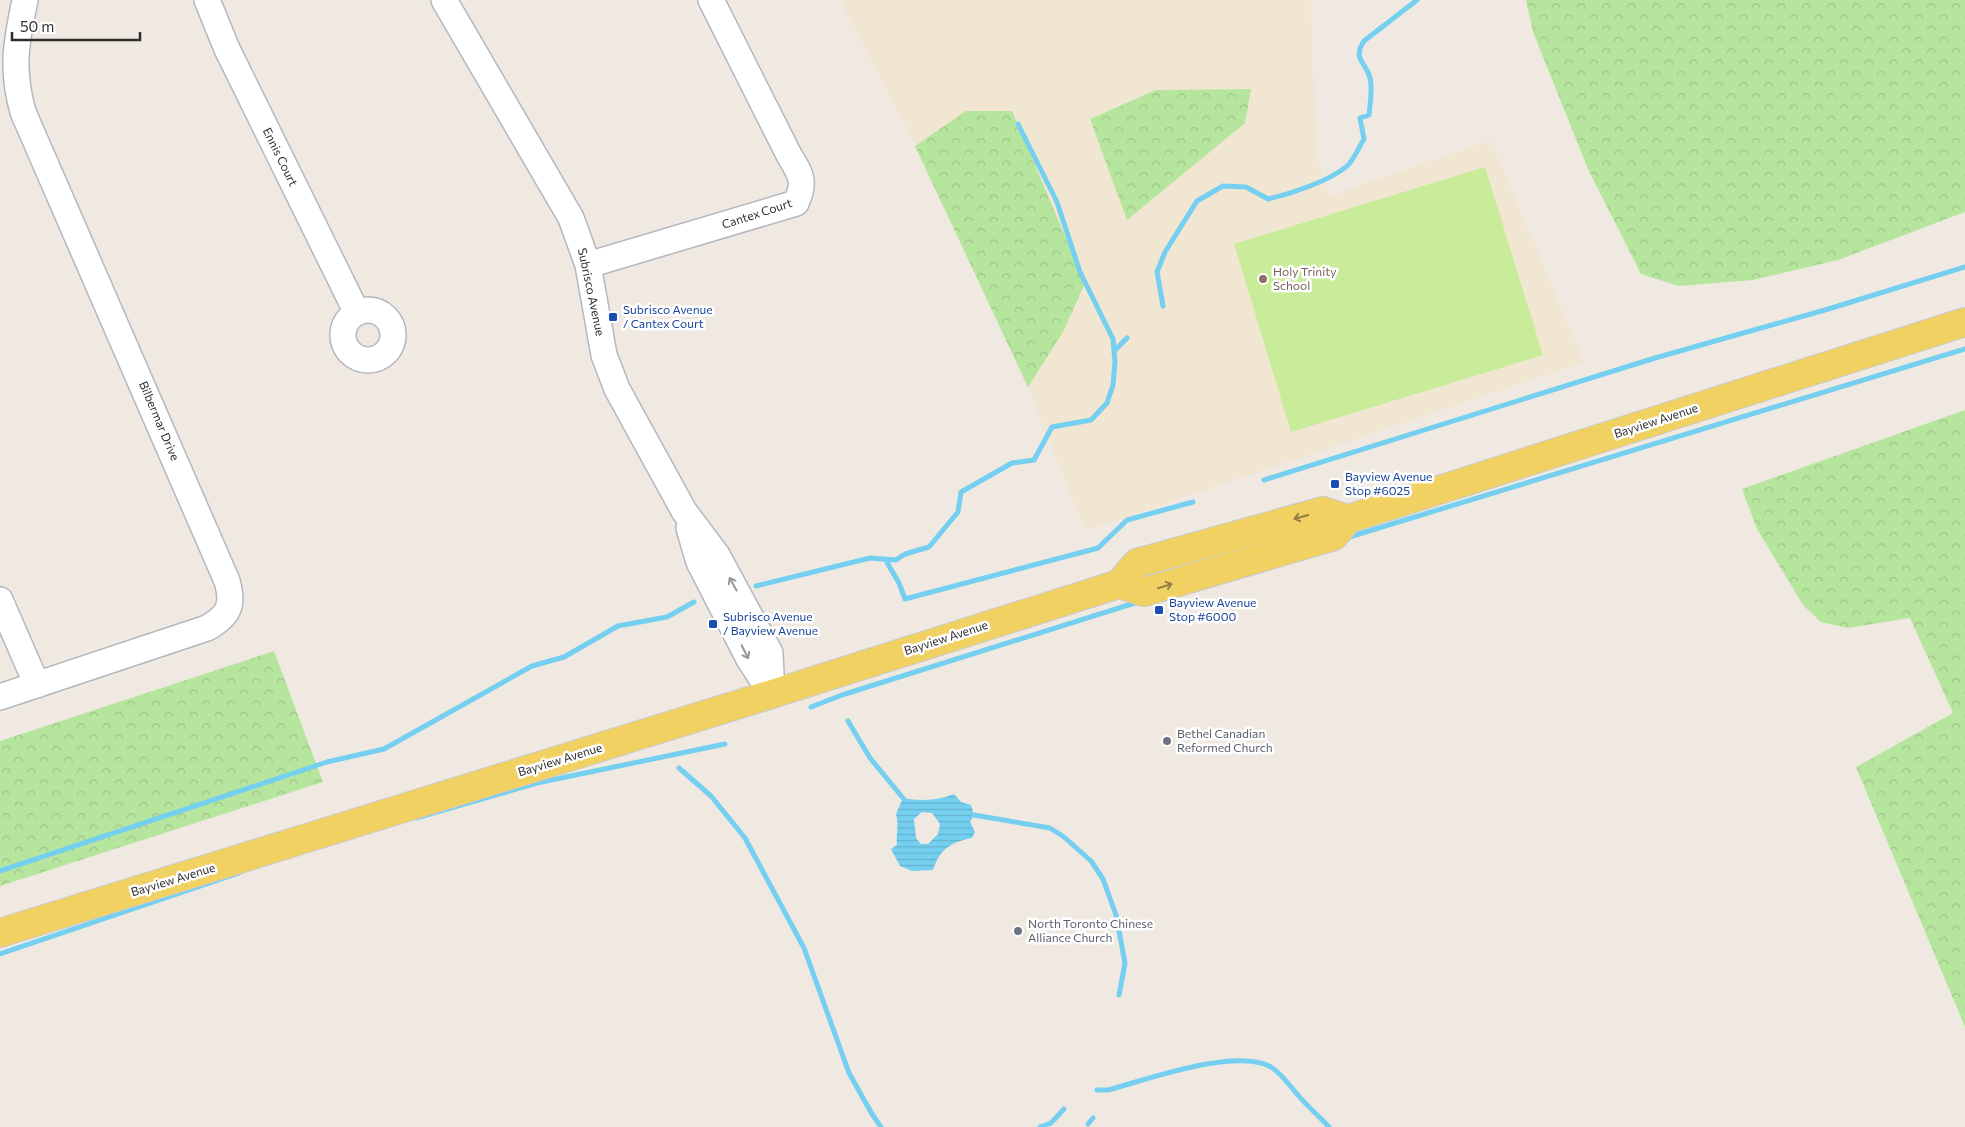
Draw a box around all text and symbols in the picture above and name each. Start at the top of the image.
scale bar [12,10,140,42]
text: 50 m [20,17,54,35]
street label: Ennis Court [261,125,301,188]
street label: Cantex Court [720,195,794,231]
street label: Subrisco Avenue [576,247,608,337]
place label: Holy Trinity School [1273,264,1336,292]
marker: Holy Trinity School [1257,273,1269,285]
place label: Subrisco Avenue / Cantex Court [623,302,713,330]
marker: Subrisco Avenue / Cantex Court [607,311,619,323]
street label: Bilbermar Drive [137,379,183,462]
street label: Bayview Avenue [1612,400,1699,440]
place label: Bayview Avenue Stop #6025 [1345,469,1432,497]
marker: Bayview Avenue Stop #6025 [1329,478,1341,490]
one-way arrow [1293,513,1309,523]
one-way arrow [728,577,738,592]
one-way arrow [1157,580,1173,590]
place label: Bayview Avenue Stop #6000 [1169,595,1256,623]
marker: Bayview Avenue Stop #6000 [1153,604,1165,616]
place label: Subrisco Avenue / Bayview Avenue [723,609,818,637]
street label: Bayview Avenue [902,617,989,657]
marker: Subrisco Avenue / Bayview Avenue [707,618,719,630]
one-way arrow [740,644,750,659]
place label: Bethel Canadian Reformed Church [1177,726,1273,754]
marker: Bethel Canadian Reformed Church [1161,735,1173,747]
street label: Bayview Avenue [516,740,604,779]
street label: Bayview Avenue [129,860,217,899]
place label: North Toronto Chinese Alliance Church [1028,916,1153,944]
marker: North Toronto Chinese Alliance Church [1012,925,1024,937]

